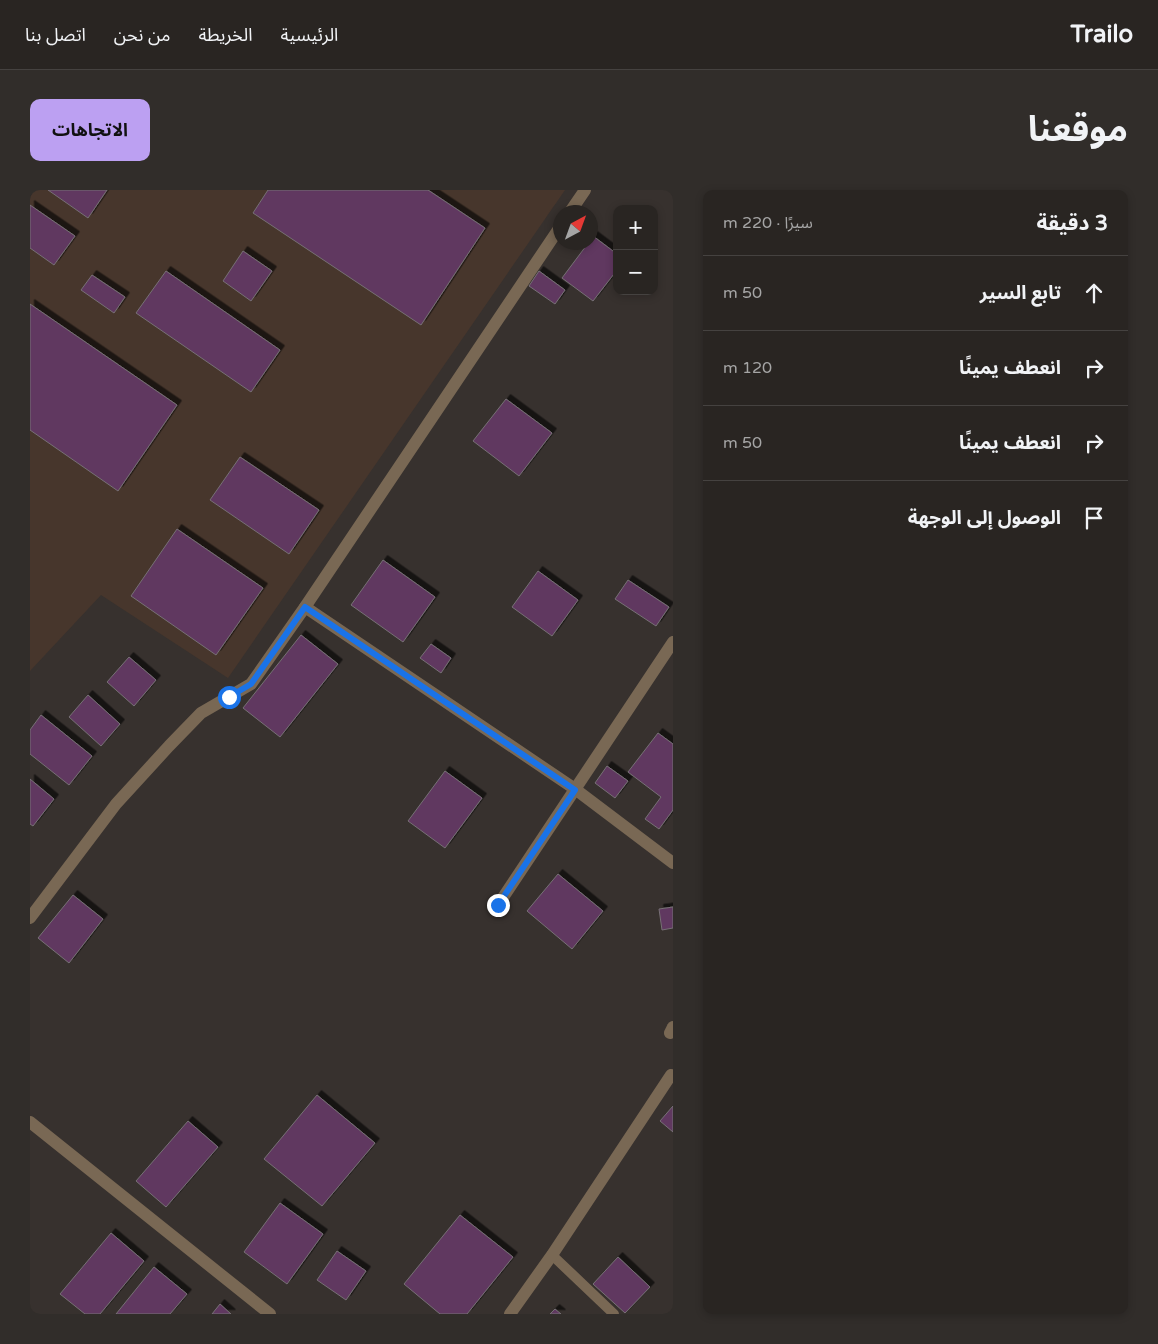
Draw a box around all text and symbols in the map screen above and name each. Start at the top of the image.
text: Trailo [1071,20,1133,49]
text: اتصل بنا [25,24,86,46]
text: من نحن [114,24,171,46]
text: الخريطة [199,24,252,46]
text: الرئيسية [280,24,338,46]
button: الاتجاهات [30,99,150,161]
text: موقعنا [1028,109,1128,151]
north arrow [553,205,598,250]
map controls [613,205,658,295]
button: + [613,205,658,250]
text: 3 دقيقة [1037,211,1108,236]
text: سيرًا · 220 m [723,213,813,233]
button: − [613,250,658,295]
icon: ahead [1080,279,1108,307]
text: تابع السير [980,282,1061,304]
text: 50 m [723,283,762,303]
icon: right [1080,354,1108,382]
text: انعطف يمينًا [959,357,1061,379]
text: 120 m [723,358,772,378]
icon: right [1080,429,1108,457]
text: انعطف يمينًا [959,432,1061,454]
text: 50 m [723,433,762,453]
icon: arrive [1080,504,1108,532]
text: الوصول إلى الوجهة [908,507,1061,529]
route start [218,686,241,709]
route end [487,894,510,917]

